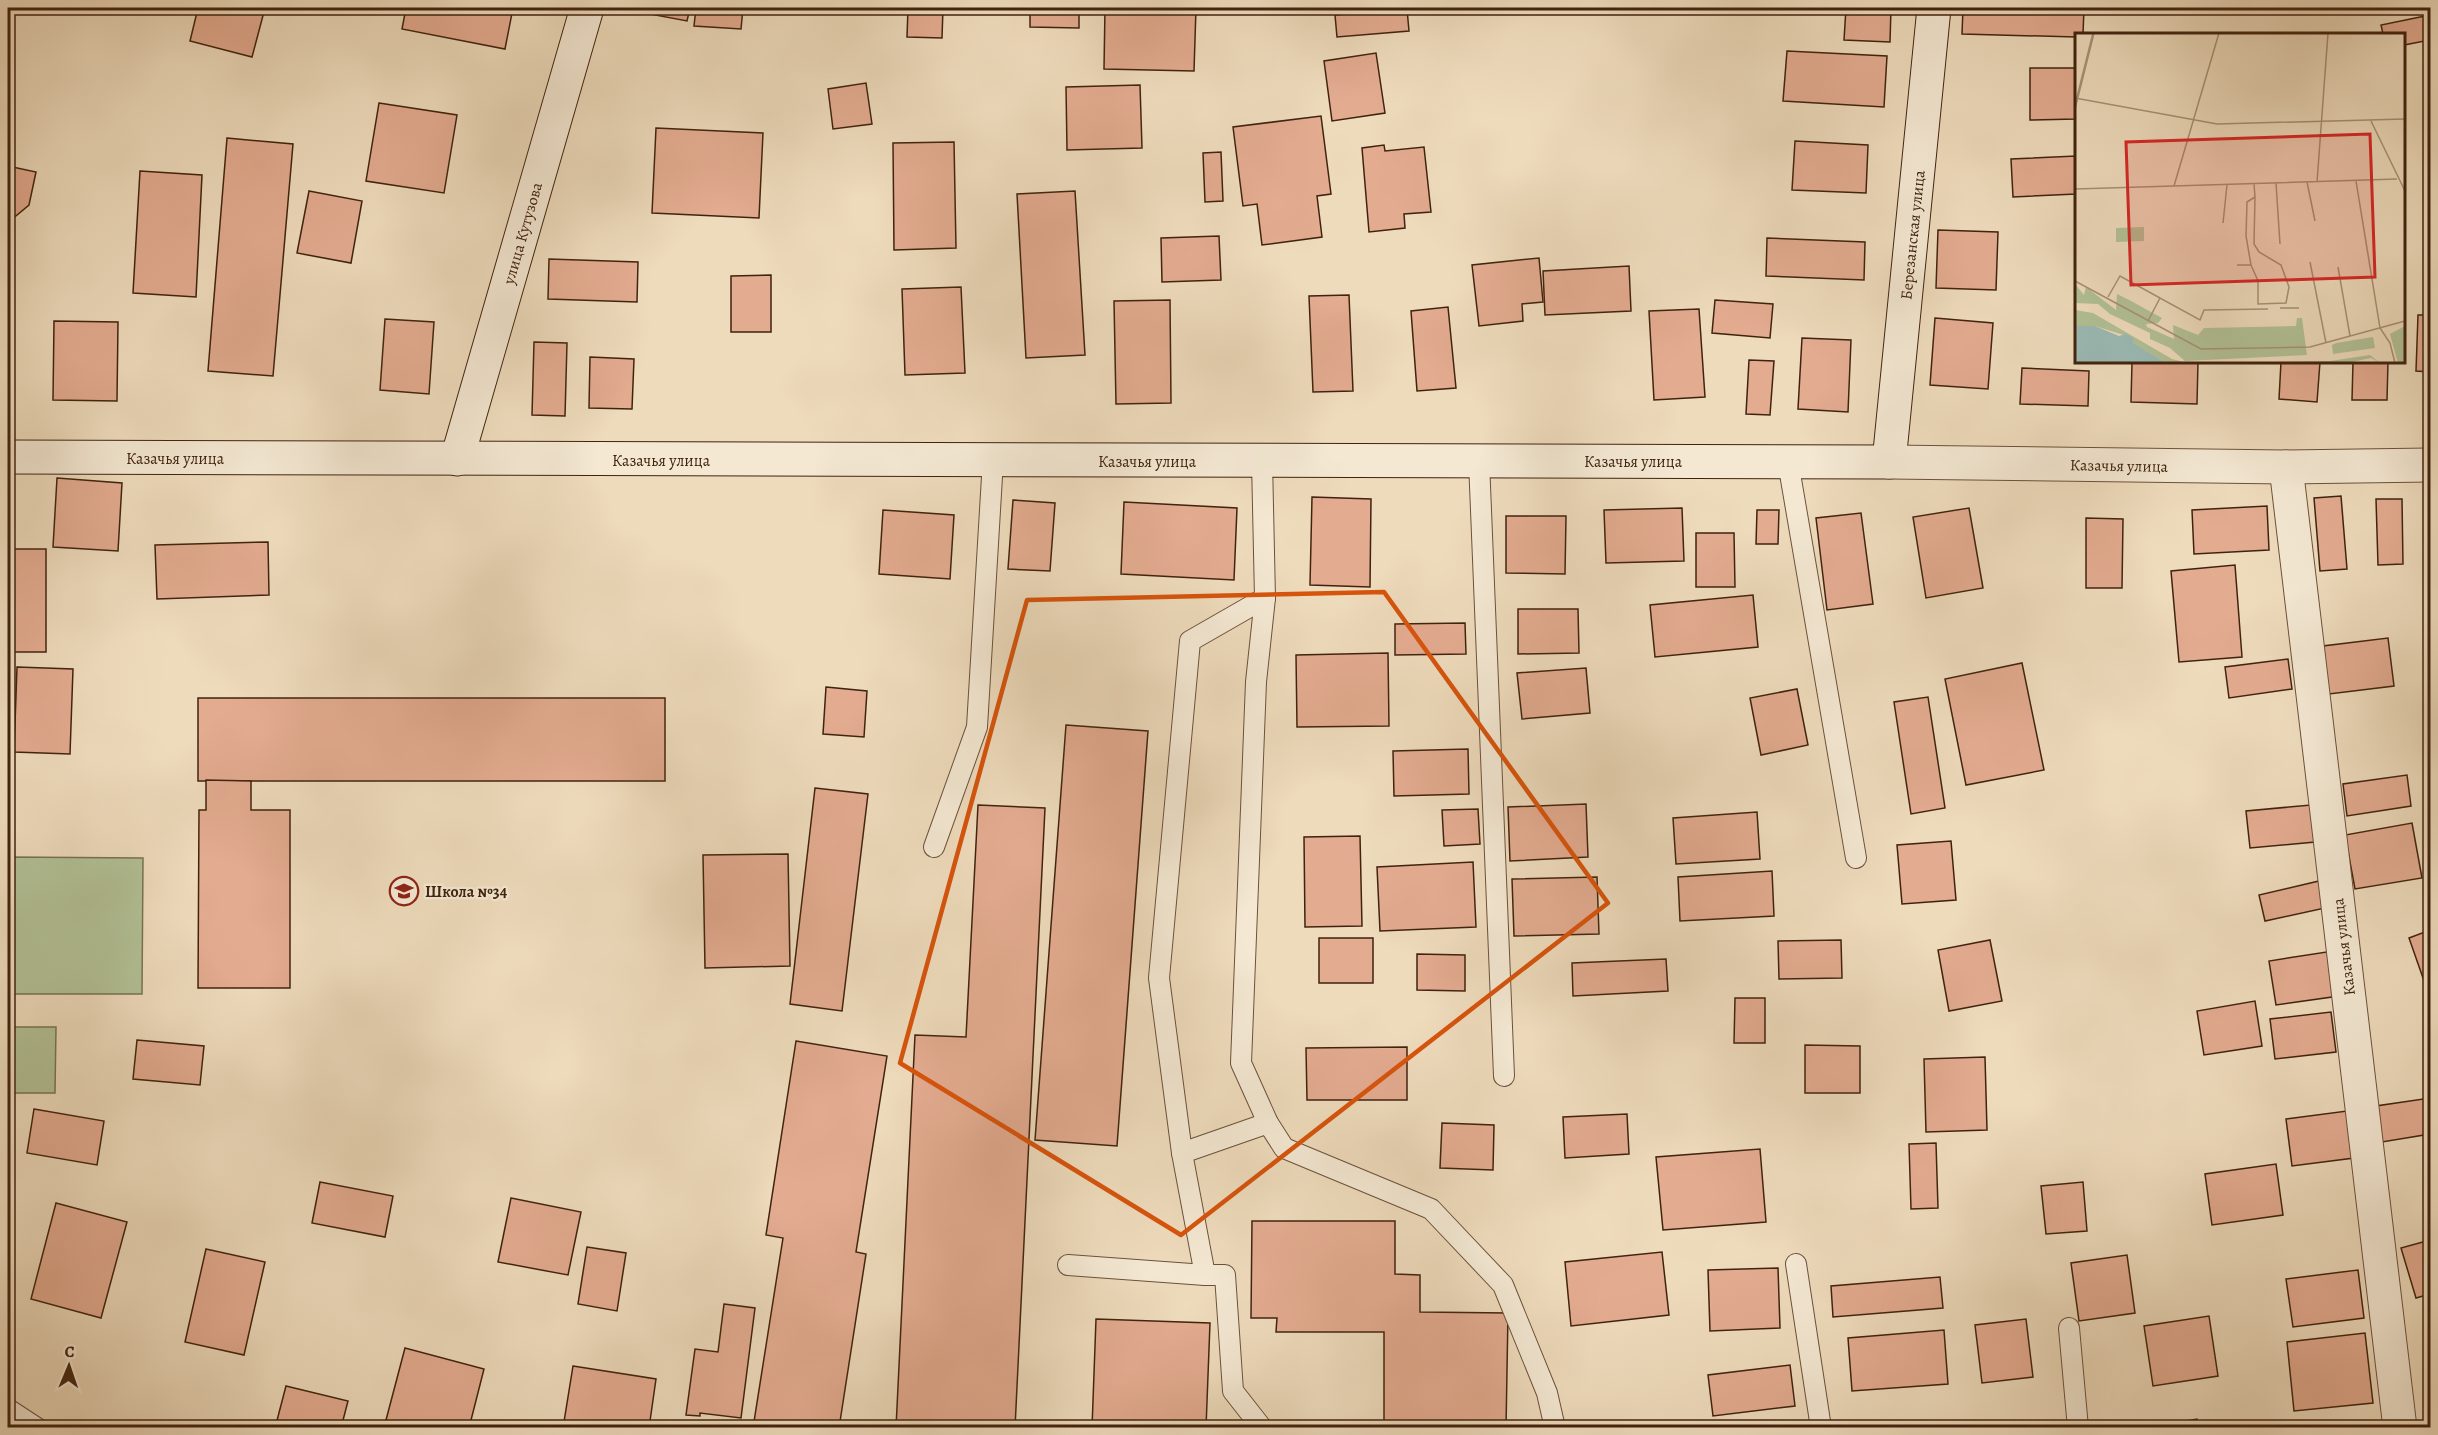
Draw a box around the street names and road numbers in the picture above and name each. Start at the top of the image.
street label: Березанская улица [1895,169,1931,301]
street label: улица Кутузова [498,179,548,288]
street label: Казачья улица [126,448,225,470]
street label: Казачья улица [612,450,711,472]
street label: Казачья улица [1098,451,1197,473]
street label: Казачья улица [1584,451,1683,473]
street label: Казачья улица [2070,454,2169,478]
street label: Казачья улица [2327,896,2361,997]

